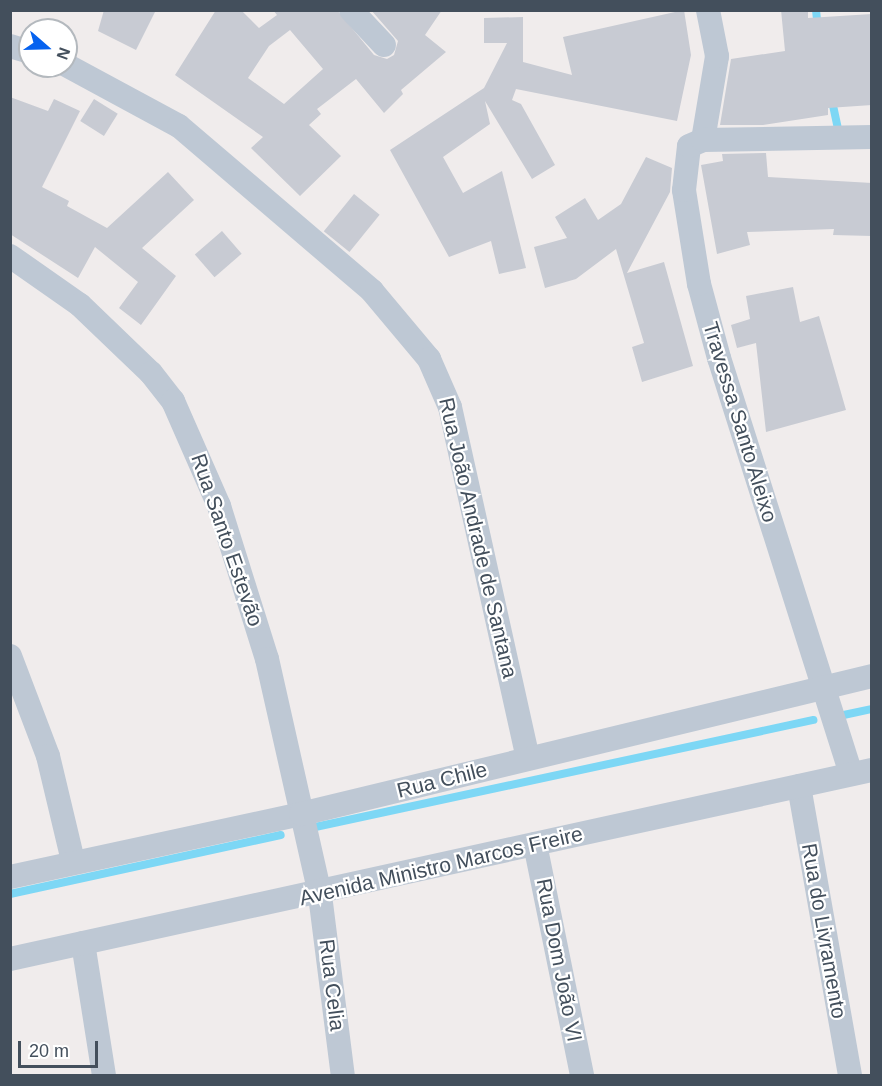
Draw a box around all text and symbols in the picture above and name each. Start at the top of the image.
north arrow [18,18,78,78]
text: N [54,45,73,62]
street label: Travessa Santo Aleixo [697,318,783,526]
street label: Rua João Andrade de Santana [433,395,523,681]
street label: Rua Santo Estevão [186,450,268,630]
street label: Rua Chile [394,757,490,803]
street label: Avenida Ministro Marcos Freire [297,821,585,911]
street label: Rua do Livramento [796,841,852,1021]
street label: Rua Dom João VI [531,876,587,1044]
street label: Rua Celia [314,938,350,1032]
scale bar [21,1029,100,1067]
text: 20 m [29,1041,69,1061]

